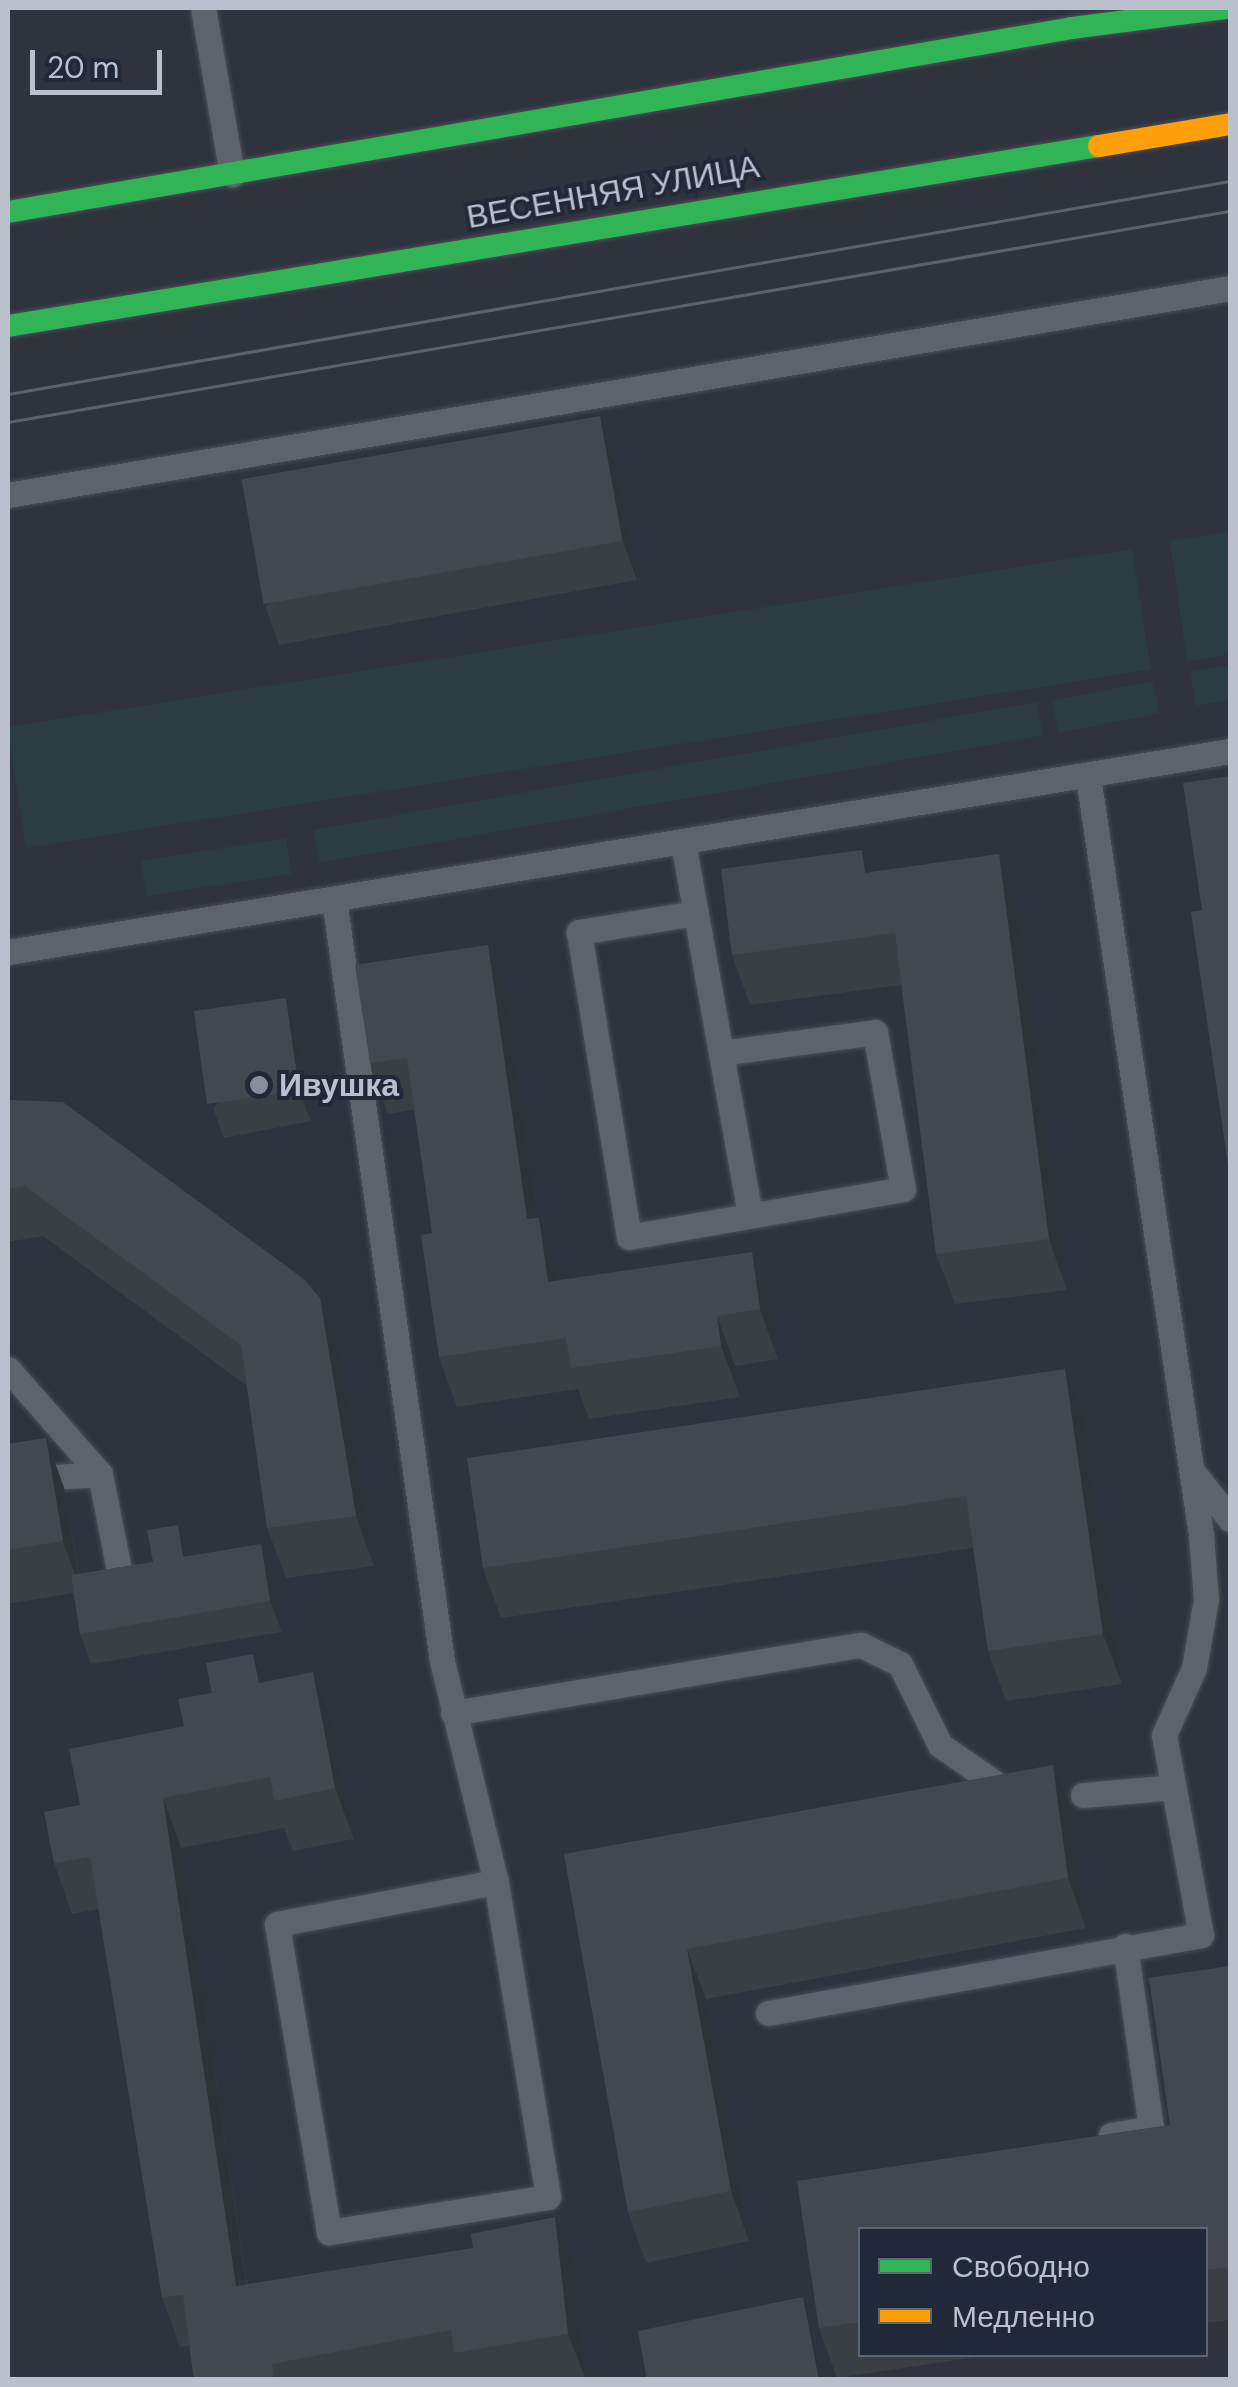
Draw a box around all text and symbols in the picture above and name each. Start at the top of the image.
scale bar [35,30,168,92]
text: 20 m [47,48,119,87]
street label: ВЕСЕННЯЯ УЛИЦА [464,147,762,237]
place label: Ивушка [279,1066,399,1104]
marker: Ивушка [248,1074,270,1096]
legend [858,2227,1208,2357]
text: Свободно [952,2247,1090,2286]
text: Медленно [952,2297,1095,2336]

